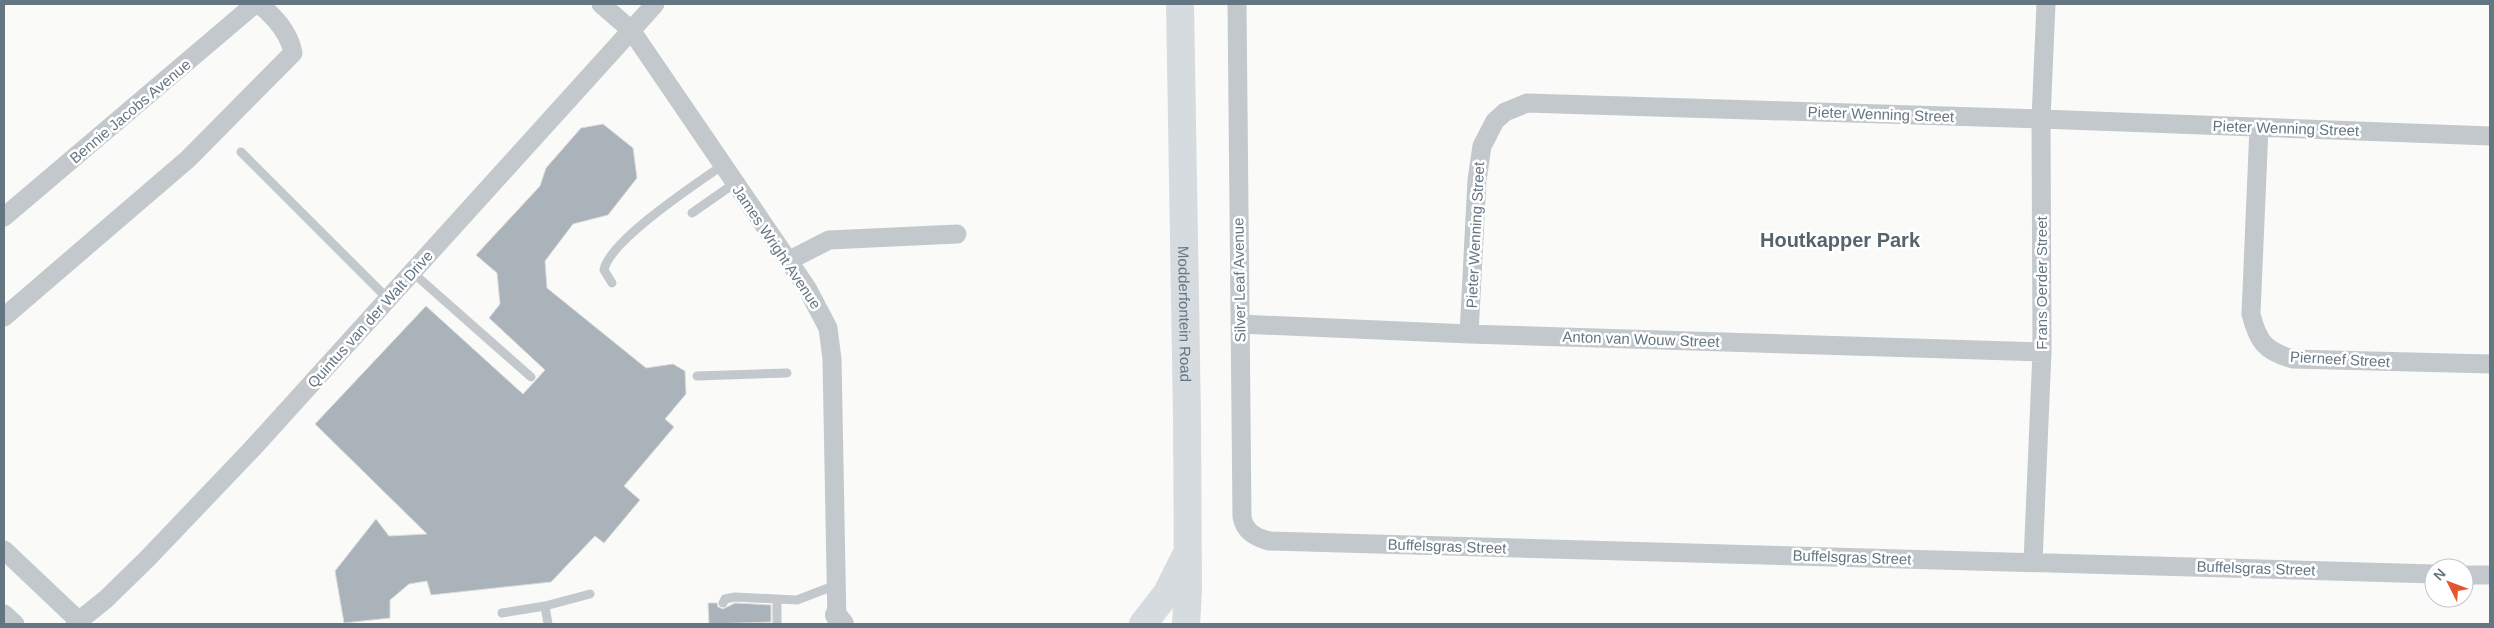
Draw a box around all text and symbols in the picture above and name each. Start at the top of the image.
street label: Bennie Jacobs Avenue [66,56,194,166]
street label: Pieter Wenning Street [1808,103,1955,125]
street label: Pieter Wenning Street [2213,117,2360,139]
street label: Pieter Wenning Street [1463,161,1487,309]
street label: James Wright Avenue [729,182,825,312]
street label: Frans Oerder Street [2033,215,2050,350]
street label: Silver Leaf Avenue [1229,217,1249,343]
district label: Houtkapper Park [1760,229,1921,251]
street label: Modderfontein Road [1176,246,1195,382]
street label: Quintus van der Walt Drive [304,247,436,391]
street label: Anton van Wouw Street [1562,328,1721,350]
street label: Pierneef Street [2290,348,2391,370]
street label: Buffelsgras Street [1387,535,1508,557]
street label: Buffelsgras Street [1792,546,1913,568]
street label: Buffelsgras Street [2196,557,2317,579]
north arrow [2424,558,2474,608]
text: N [2430,565,2449,583]

